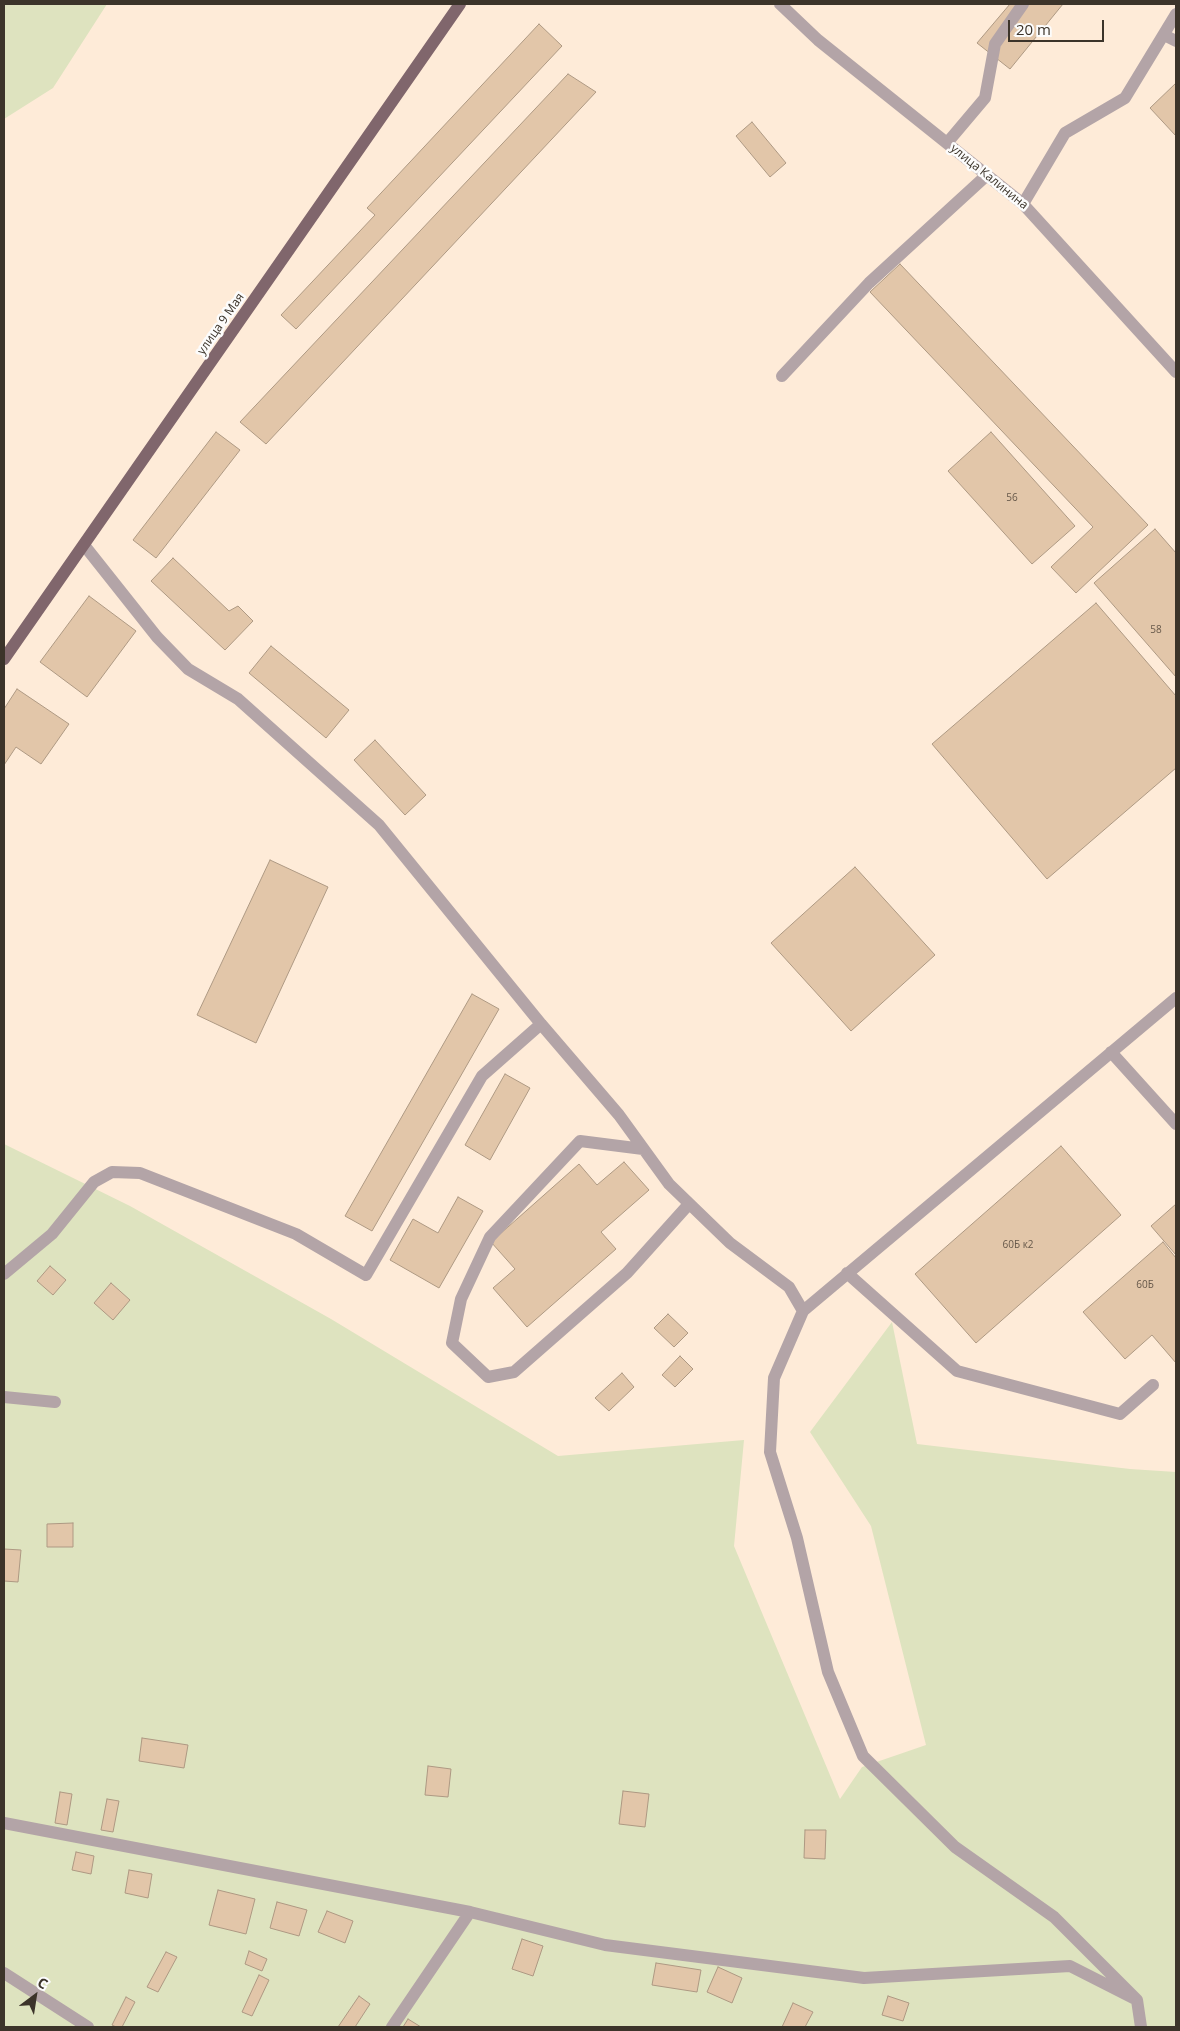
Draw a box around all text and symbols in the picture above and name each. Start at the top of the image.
scale bar [1010,10,1106,42]
text: 20 m [1016,19,1051,39]
street label: улица Калинина [947,141,1031,213]
street label: улица 9 Мая [194,290,248,358]
house number: 56 [1006,492,1018,504]
house number: 58 [1150,624,1162,636]
house number: 60Б к2 [1002,1239,1034,1251]
house number: 60Б [1136,1279,1154,1291]
north arrow [10,1971,60,2021]
text: С [34,1972,52,1993]

